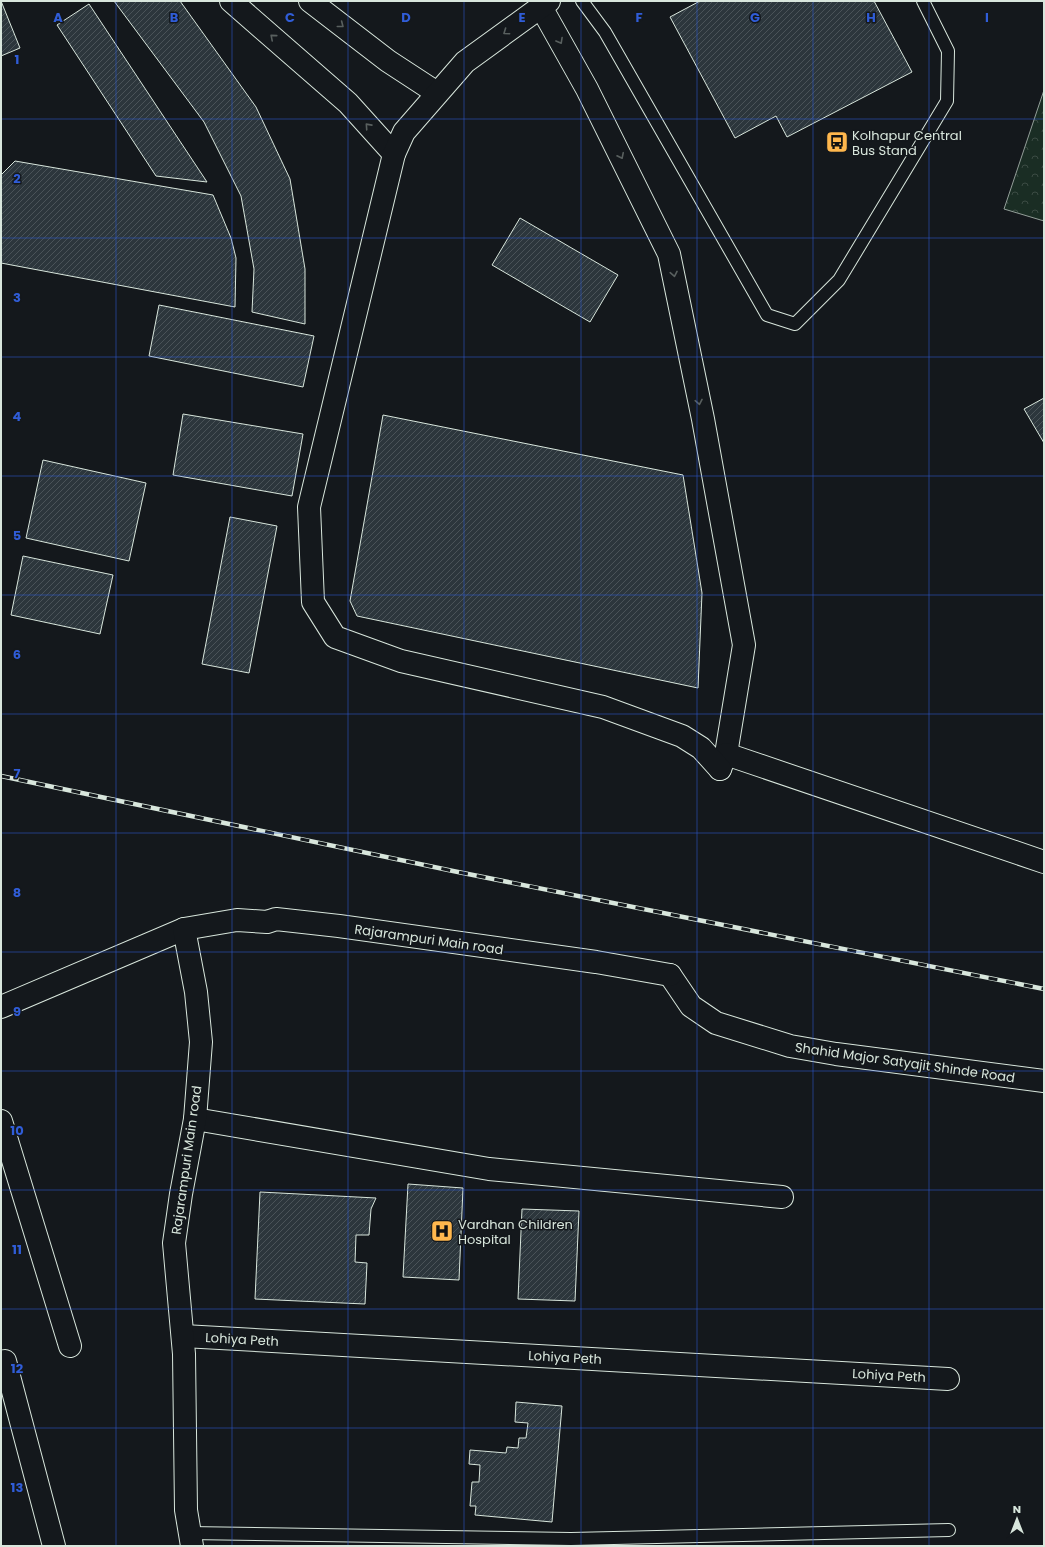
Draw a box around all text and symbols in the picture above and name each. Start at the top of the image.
text: A [53,8,63,27]
text: B [170,8,179,27]
text: C [285,8,295,27]
text: D [401,8,411,27]
text: E [518,8,526,27]
text: F [635,8,643,27]
text: G [750,8,760,27]
text: H [866,8,876,27]
text: I [985,8,989,27]
one-way arrow [337,20,344,27]
one-way arrow [503,27,510,35]
one-way arrow [270,35,277,42]
one-way arrow [556,37,563,44]
text: 1 [15,50,19,69]
one-way arrow [366,123,373,130]
place label: Kolhapur Central Bus Stand [852,126,962,160]
bus stop icon: Kolhapur Central Bus Stand [824,129,850,155]
one-way arrow [616,152,624,160]
text: 2 [13,169,21,188]
one-way arrow [669,271,677,278]
text: 3 [13,288,21,307]
one-way arrow [695,399,703,405]
text: 4 [13,407,22,426]
text: 5 [13,526,21,545]
text: 6 [13,645,21,664]
text: 7 [14,764,21,783]
text: 8 [13,883,21,902]
street label: Rajarampuri Main road [353,920,505,959]
text: 9 [13,1002,21,1021]
street label: Shahid Major Satyajit Shinde Road [794,1038,1016,1087]
street label: Rajarampuri Main road [167,1084,206,1236]
text: 10 [10,1121,24,1140]
place label: Vardhan Children Hospital [458,1215,573,1249]
hospital icon: Vardhan Children Hospital [429,1218,455,1244]
text: 11 [12,1240,22,1259]
street label: Lohiya Peth [205,1328,279,1351]
street label: Lohiya Peth [528,1346,602,1369]
text: 12 [11,1359,24,1378]
street label: Lohiya Peth [852,1364,926,1387]
text: 13 [11,1478,24,1497]
north arrow [997,1499,1037,1539]
text: N [1013,1501,1021,1517]

